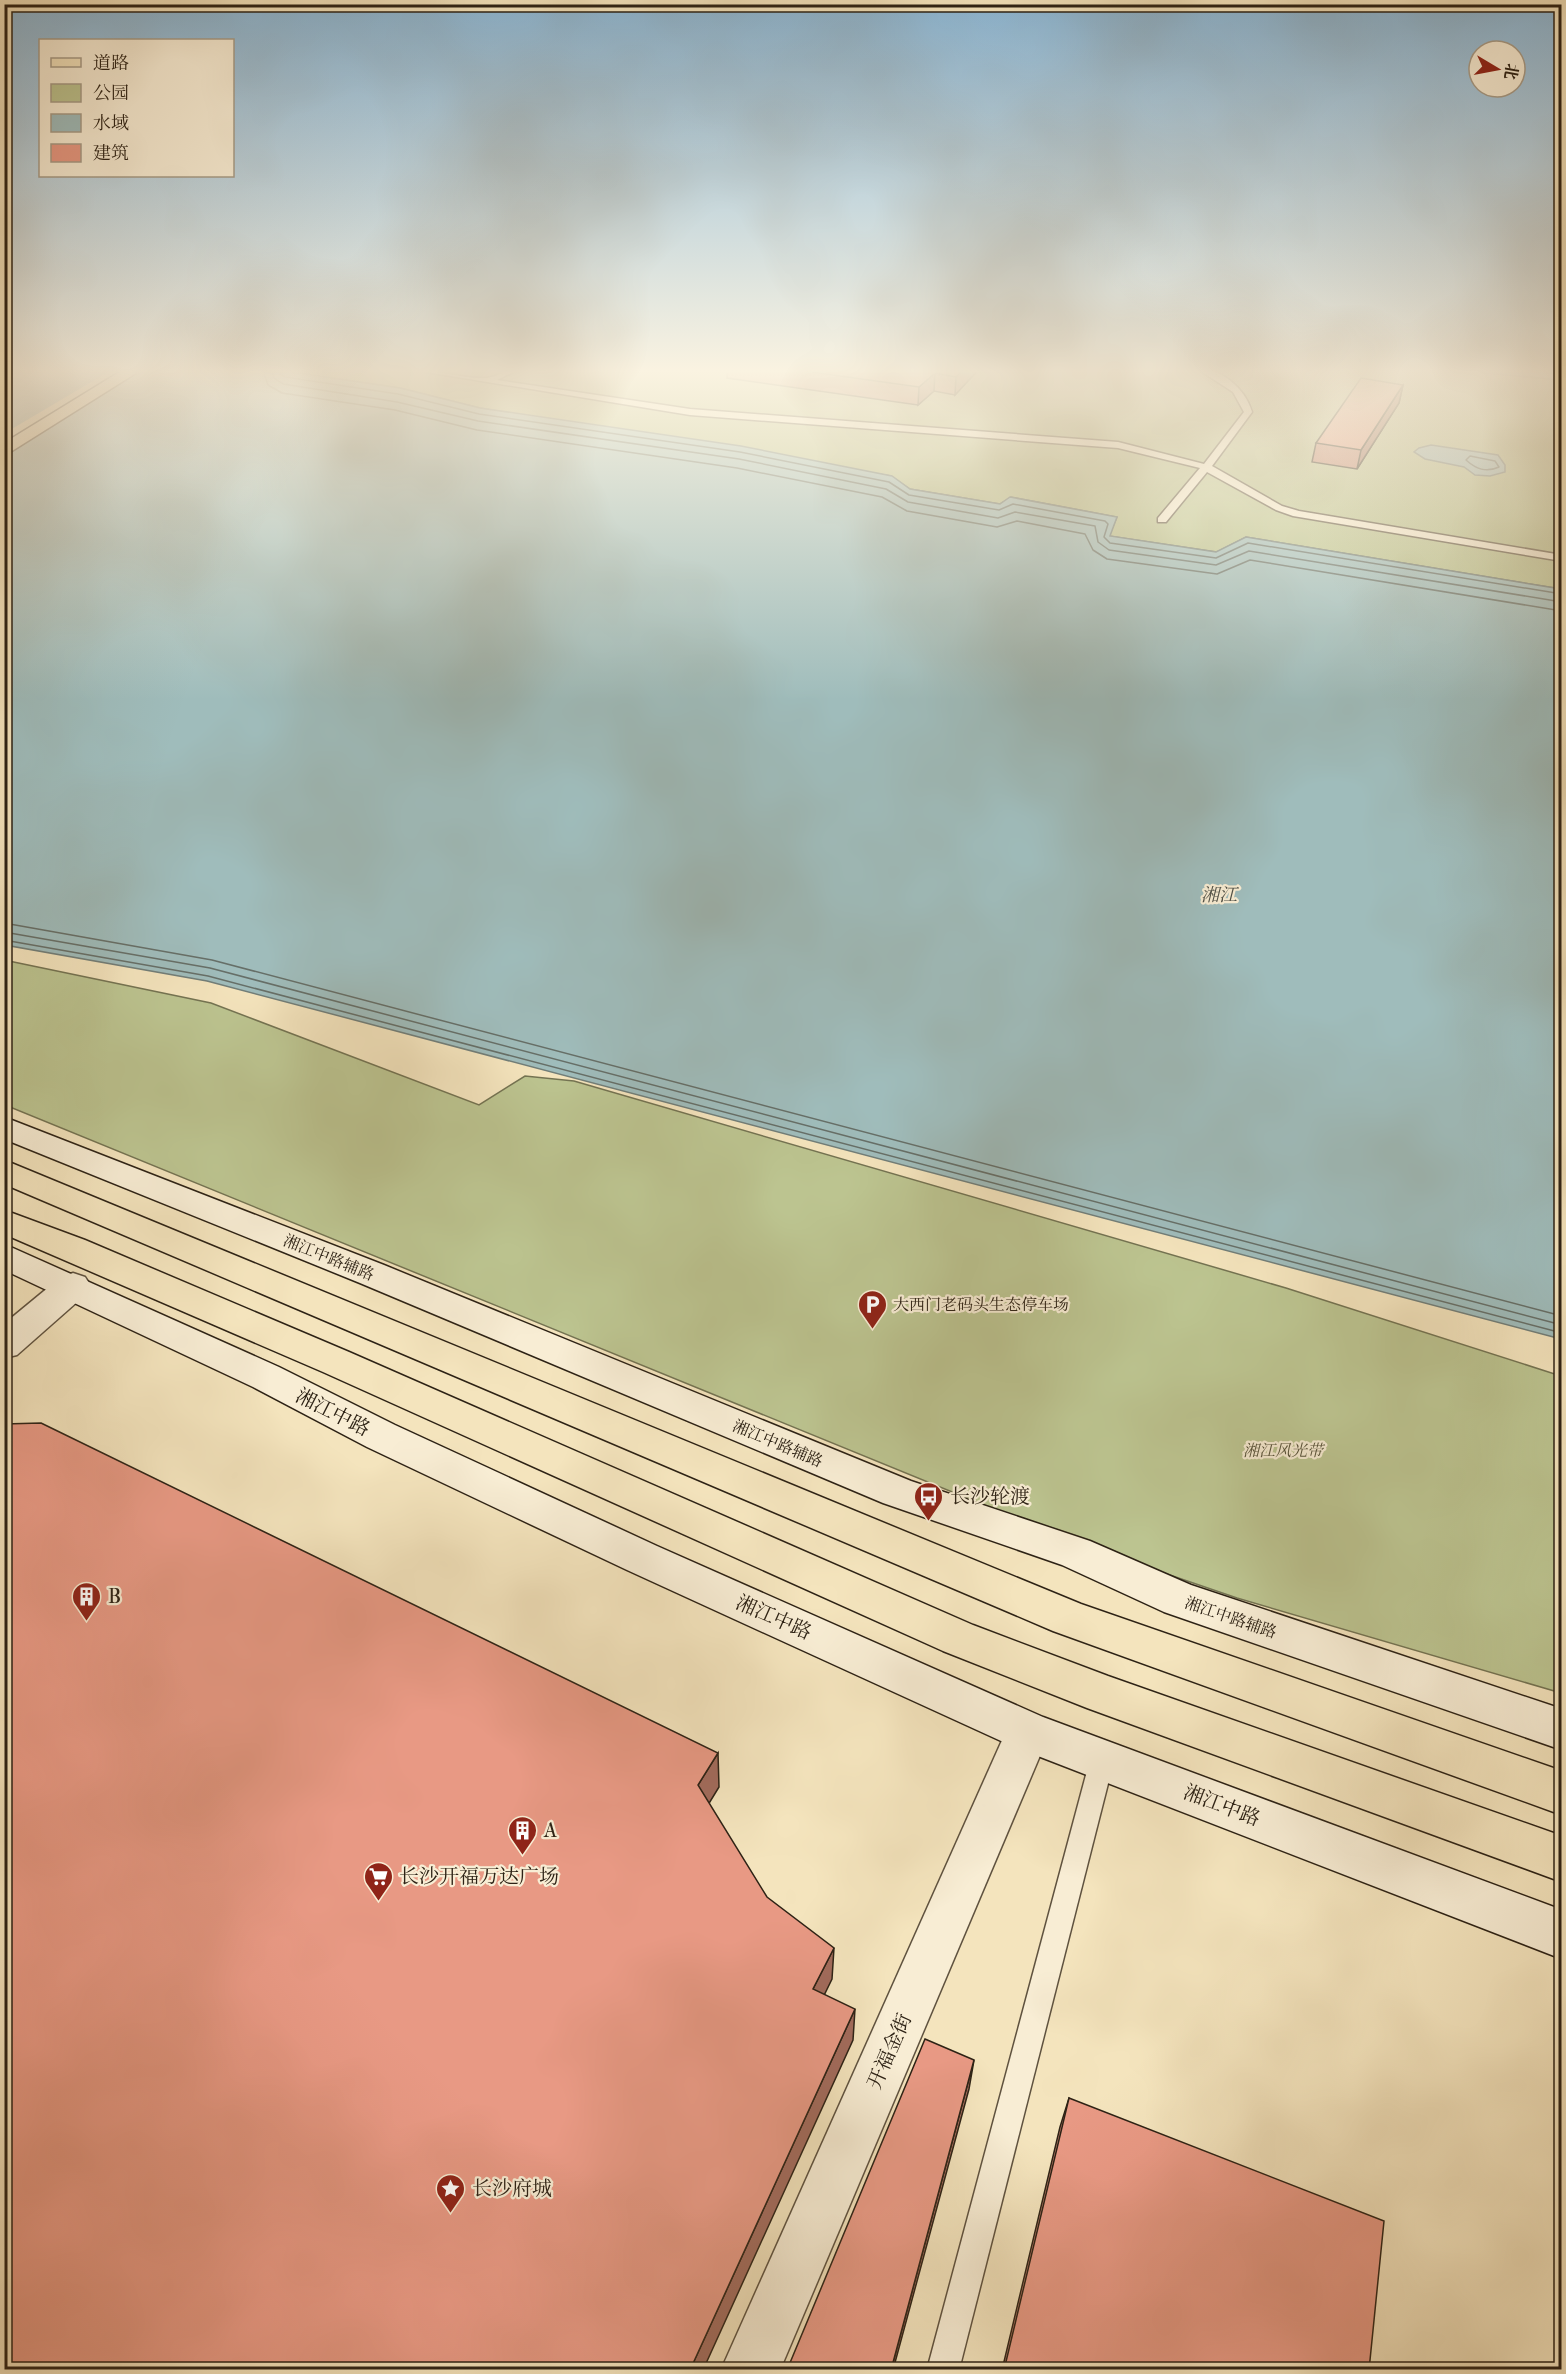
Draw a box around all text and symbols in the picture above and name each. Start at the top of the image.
legend [39,39,234,177]
north arrow [1467,39,1527,99]
text: 道路 [93,53,129,74]
text: 北 [1501,62,1522,81]
text: 公园 [93,83,129,104]
text: 水域 [93,113,129,134]
text: 建筑 [93,143,129,164]
water label: 湘江 [1201,885,1240,906]
street label: 湘江中路辅路 [281,1231,377,1284]
parking icon: 大西门老码头生态停车场 [856,1288,888,1330]
place label: 大西门老码头生态停车场 [893,1295,1069,1314]
street label: 湘江中路 [292,1384,374,1441]
street label: 湘江中路辅路 [730,1416,826,1471]
park label: 湘江风光带 [1243,1441,1326,1460]
bus stop icon: 长沙轮渡 [913,1480,945,1522]
place label: 长沙轮渡 [950,1485,1030,1508]
building icon: B [71,1580,103,1622]
place label: B [108,1585,121,1608]
street label: 湘江中路 [733,1591,815,1644]
street label: 湘江中路辅路 [1182,1593,1279,1642]
street label: 湘江中路 [1180,1780,1263,1831]
building icon: A [507,1814,539,1856]
place label: A [543,1819,558,1842]
supermarket icon: 长沙开福万达广场 [362,1860,394,1902]
place label: 长沙开福万达广场 [399,1865,559,1888]
street label: 开福金街 [863,2010,916,2092]
place icon: 长沙府城 [435,2172,467,2214]
place label: 长沙府城 [472,2177,552,2200]

